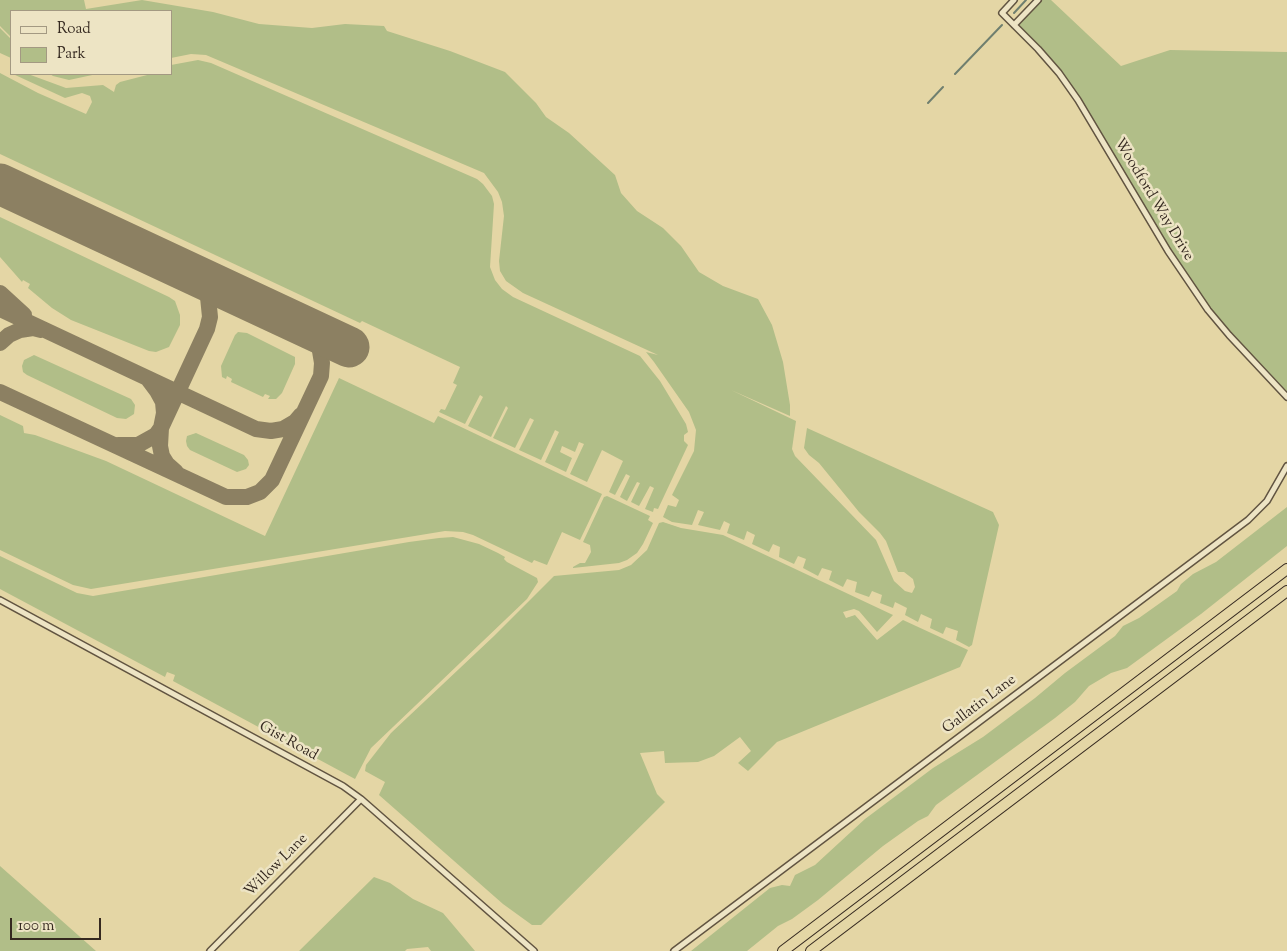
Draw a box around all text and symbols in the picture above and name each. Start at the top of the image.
legend [10,10,172,75]
text: Road [57,19,91,40]
text: Park [57,44,86,65]
street label: Woodford Way Drive [1109,135,1197,265]
street label: Gallatin Lane [940,672,1020,738]
street label: Gist Road [255,719,321,765]
street label: Willow Lane [242,831,312,901]
scale bar [12,908,104,940]
text: 100 m [18,916,54,937]

